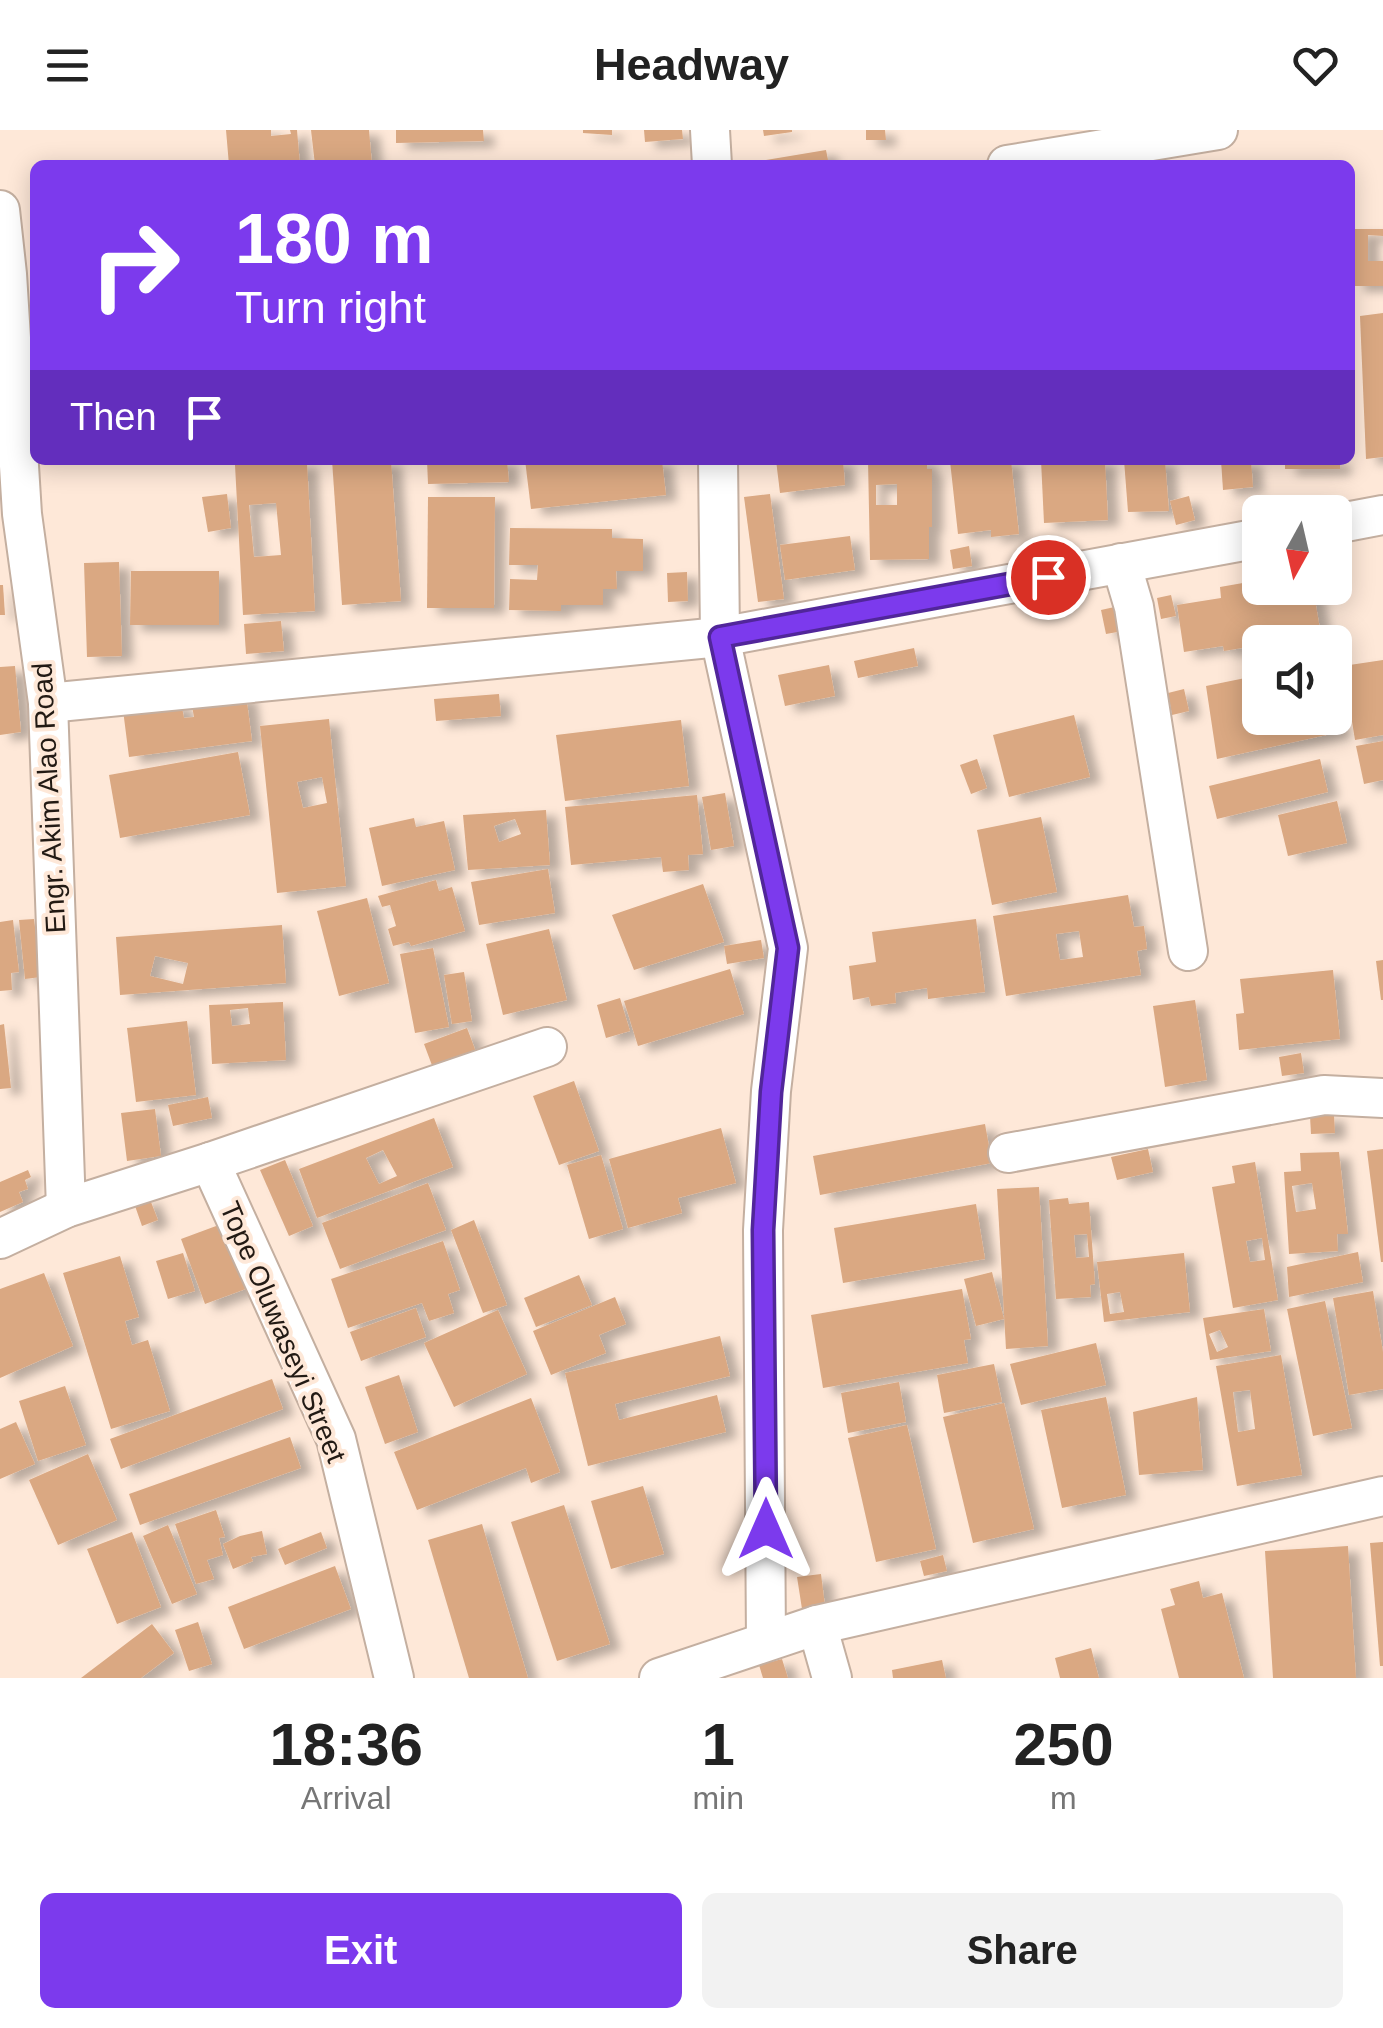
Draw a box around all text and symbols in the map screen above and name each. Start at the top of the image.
icon: menu [40,38,95,93]
icon: heart [1288,38,1343,93]
text: Headway [594,39,789,90]
icon: right [70,200,200,330]
text: 180 m [235,200,433,278]
text: Turn right [235,282,426,333]
icon: arrive [177,390,232,445]
text: Then [70,396,157,438]
north arrow [1242,495,1352,605]
map controls [1242,495,1352,735]
pin [1006,535,1091,620]
icon: arrive [1021,550,1076,605]
button: sound [1242,625,1352,735]
street label: Engr. Akim Alao Road [26,662,72,934]
street label: Tope Oluwaseyi Street [214,1197,352,1467]
position arrow [714,1477,818,1581]
text: 18:36 [269,1711,423,1778]
text: 1 [701,1711,735,1778]
text: 250 [1013,1711,1114,1778]
text: Arrival [301,1780,392,1816]
text: min [692,1780,744,1816]
text: m [1050,1780,1077,1816]
button: Exit [40,1893,682,2008]
button: Share [702,1893,1343,2008]

